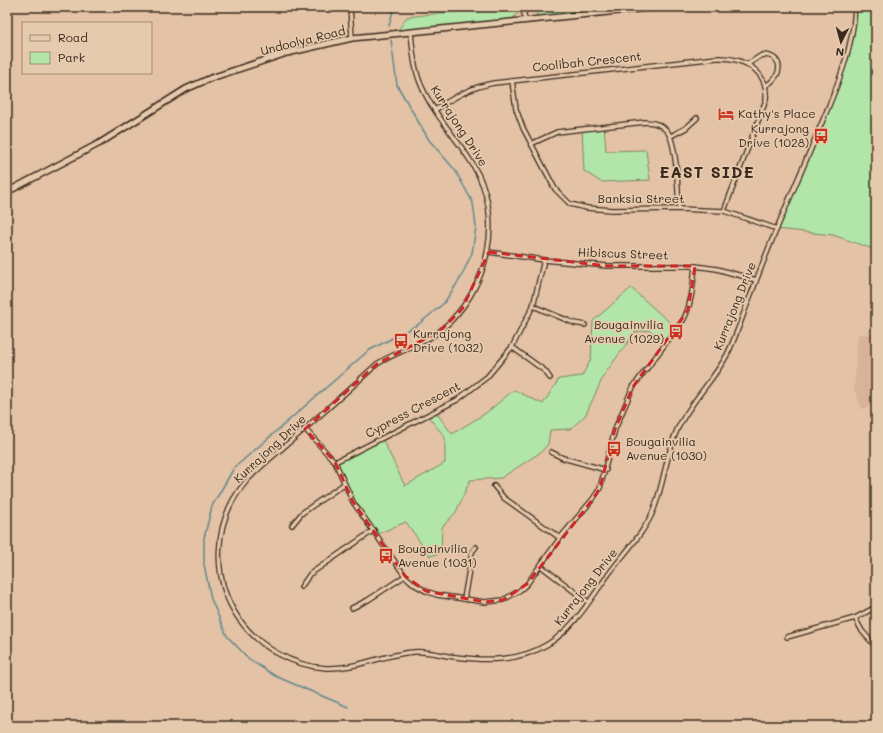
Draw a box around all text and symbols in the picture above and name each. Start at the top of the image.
legend [22,22,152,74]
street label: Undoolya Road [259,22,347,58]
north arrow [821,22,861,62]
text: Road [58,29,88,45]
text: N [835,45,845,60]
street label: Coolibah Crescent [532,47,642,75]
text: Park [58,49,85,65]
street label: Kurrajong Drive [428,82,492,169]
hotel icon: Kathy's Place [717,105,735,123]
place label: Kathy's Place [738,105,816,121]
place label: Kurrajong Drive (1028) [739,120,809,150]
bus stop icon: Kurrajong Drive (1028) [812,127,830,145]
district label: EAST SIDE [659,161,755,182]
street label: Banksia Street [598,190,684,206]
street label: Hibiscus Street [577,243,669,263]
street label: Kurrajong Drive [709,259,759,352]
place label: Bougainvilia Avenue (1029) [584,316,664,346]
bus stop icon: Bougainvilia Avenue (1029) [667,323,685,341]
place label: Kurrajong Drive (1032) [413,325,483,355]
bus stop icon: Kurrajong Drive (1032) [392,332,410,350]
street label: Cypress Crescent [362,377,463,441]
street label: Kurrajong Drive [230,410,309,486]
place label: Bougainvilia Avenue (1030) [626,433,707,463]
bus stop icon: Bougainvilia Avenue (1030) [605,440,623,458]
place label: Bougainvilia Avenue (1031) [398,540,477,570]
street label: Kurrajong Drive [550,545,620,628]
bus stop icon: Bougainvilia Avenue (1031) [377,547,395,565]

